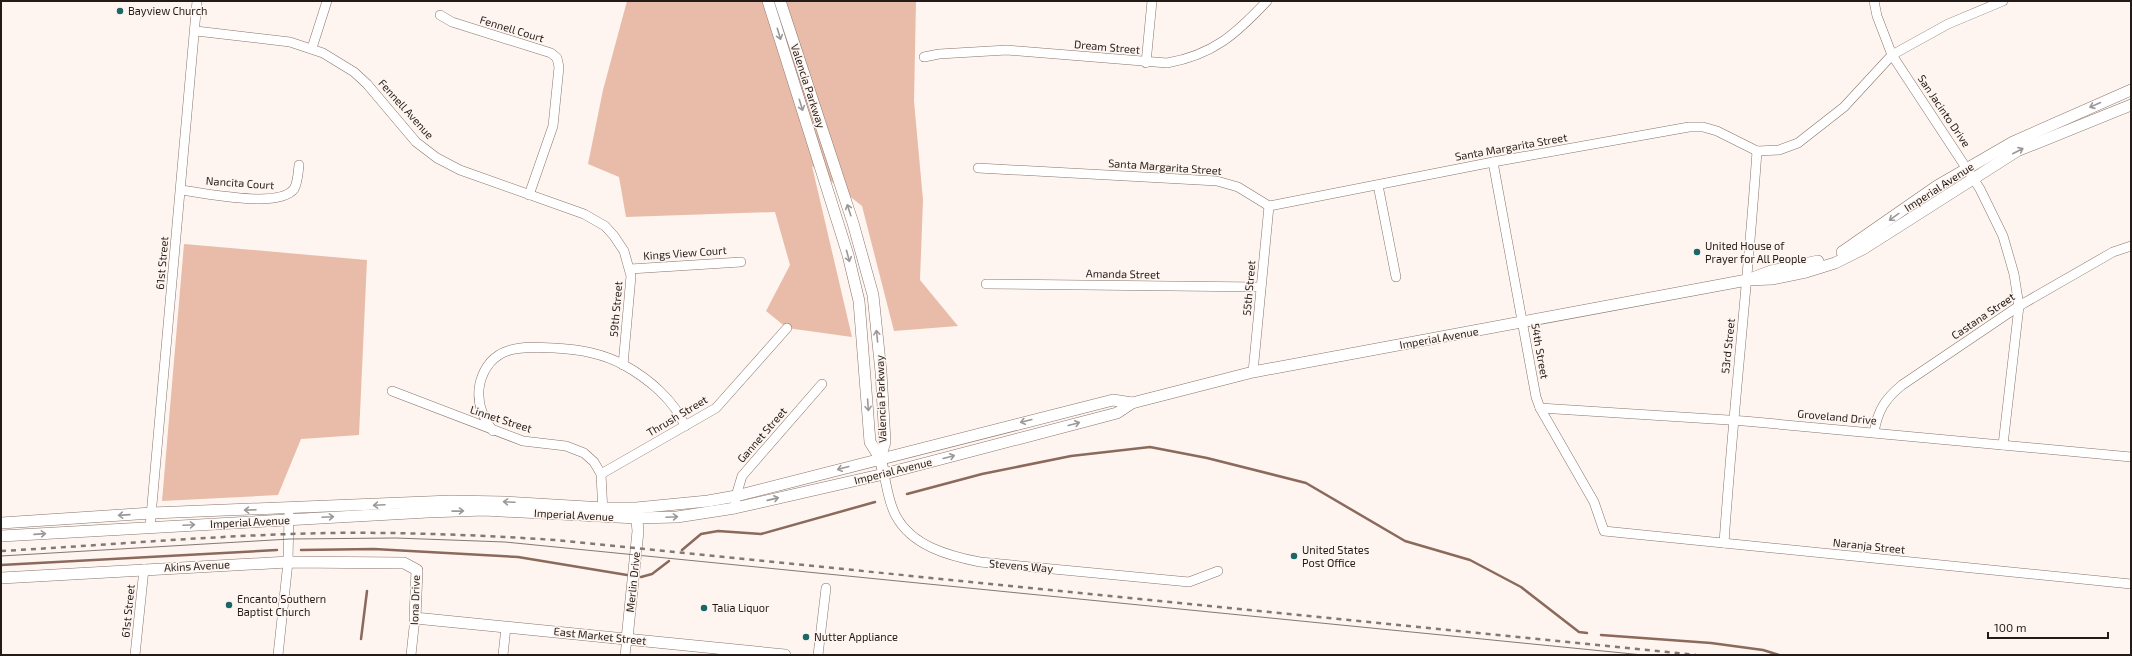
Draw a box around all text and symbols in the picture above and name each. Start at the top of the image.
place label: Bayview Church [128,4,207,17]
marker: Bayview Church [115,6,125,16]
street label: Fennell Court [478,13,546,44]
one-way arrow [775,28,783,40]
street label: Dream Street [1074,37,1141,56]
street label: Valencia Parkway [789,42,828,130]
street label: San Jacinto Drive [1916,72,1973,149]
street label: Fennell Avenue [376,76,437,141]
one-way arrow [798,98,805,111]
one-way arrow [2090,102,2102,110]
street label: Santa Margarita Street [1454,130,1568,163]
one-way arrow [2011,147,2023,154]
street label: Santa Margarita Street [1108,156,1222,177]
street label: Imperial Avenue [1902,159,1976,214]
street label: Nancita Court [205,174,275,191]
one-way arrow [844,204,852,216]
one-way arrow [1889,213,1900,221]
street label: 61st Street [153,236,170,290]
place label: United House of Prayer for All People [1705,239,1807,265]
street label: Kings View Court [643,243,727,262]
marker: United House of Prayer for All People [1692,247,1702,257]
one-way arrow [844,249,852,262]
street label: 55th Street [1240,260,1257,316]
street label: Amanda Street [1086,266,1160,281]
street label: 59th Street [607,281,624,337]
street label: Castana Street [1949,290,2017,342]
street label: 53rd Street [1718,318,1737,374]
street label: 54th Street [1529,322,1552,380]
street label: Imperial Avenue [1398,324,1480,351]
one-way arrow [874,330,881,343]
street label: Valencia Parkway [872,355,889,443]
street label: Thrush Street [644,392,709,439]
one-way arrow [864,398,871,411]
street label: Linnet Street [469,402,534,435]
street label: Gannet Street [734,404,789,465]
street label: Groveland Drive [1797,407,1877,426]
one-way arrow [1020,418,1033,426]
one-way arrow [1068,420,1081,427]
one-way arrow [942,453,955,461]
street label: Imperial Avenue [852,455,933,487]
one-way arrow [836,465,849,472]
one-way arrow [766,495,779,503]
one-way arrow [503,498,516,506]
one-way arrow [373,501,386,508]
one-way arrow [244,506,257,514]
street label: Imperial Avenue [534,506,614,523]
one-way arrow [451,507,464,515]
one-way arrow [118,511,131,518]
street label: Imperial Avenue [210,513,290,530]
one-way arrow [665,513,678,521]
one-way arrow [321,514,334,521]
one-way arrow [182,521,195,529]
one-way arrow [33,530,46,537]
street label: Naranja Street [1832,535,1906,557]
place label: United States Post Office [1302,543,1370,569]
street label: Merlin Drive [623,551,642,613]
marker: United States Post Office [1289,551,1299,561]
street label: Stevens Way [988,556,1054,575]
street label: Akins Avenue [164,557,230,574]
street label: Iona Drive [407,575,422,625]
street label: 61st Street [118,584,137,638]
place label: Encanto Southern Baptist Church [237,592,326,618]
marker: Encanto Southern Baptist Church [224,600,234,610]
place label: Talia Liquor [712,601,770,614]
marker: Talia Liquor [699,603,709,613]
scale bar [1988,614,2108,640]
text: 100 m [1994,620,2026,634]
street label: East Market Street [553,624,647,647]
place label: Nutter Appliance [814,630,898,643]
marker: Nutter Appliance [801,632,811,642]

